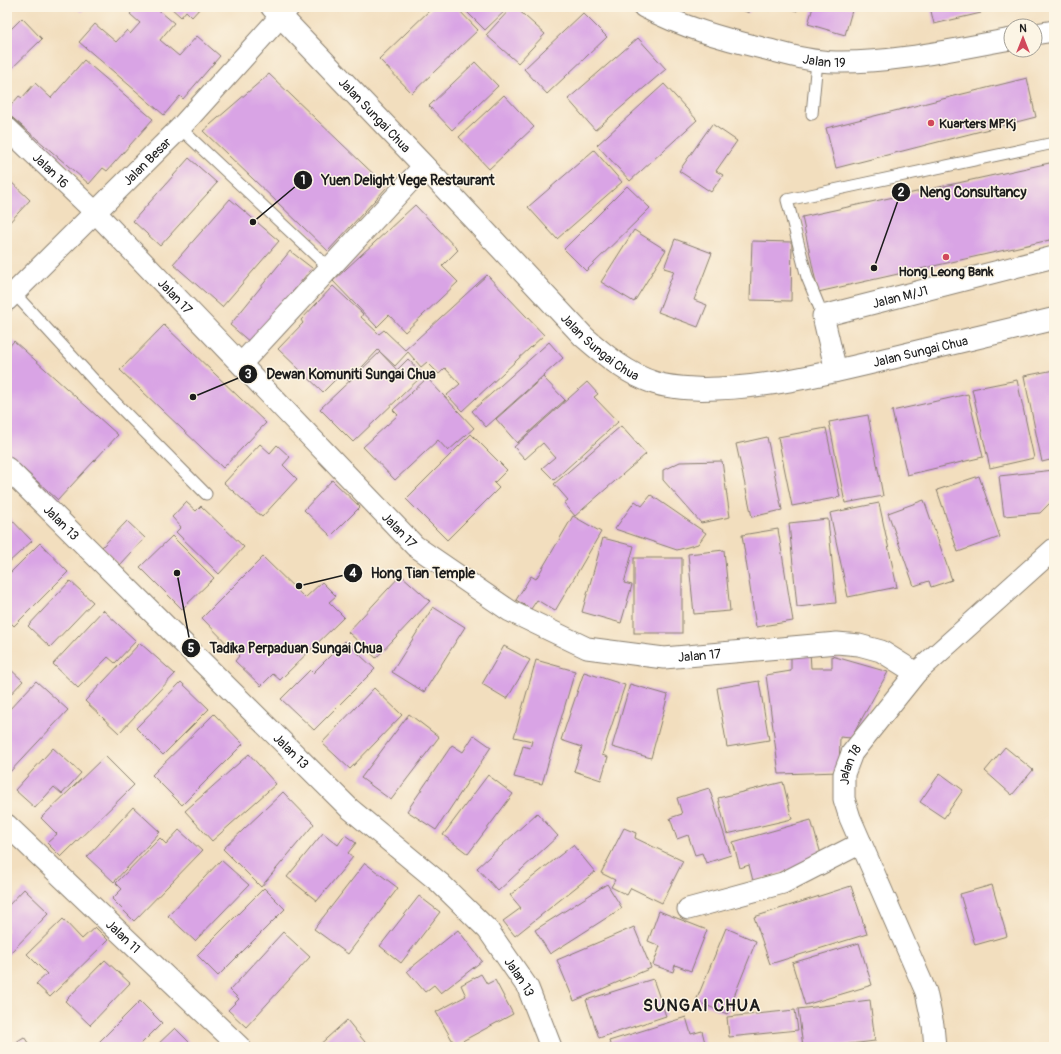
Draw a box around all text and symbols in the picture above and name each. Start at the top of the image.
north arrow [1003,18,1043,58]
text: N [1019,22,1027,35]
street label: Jalan 19 [801,51,846,71]
street label: Jalan Sungai Chua [335,75,414,156]
place label: Kuarters MPKj [939,116,1016,132]
marker: Kuarters MPKj [926,118,936,128]
street label: Jalan Besar [120,134,175,189]
street label: Jalan 16 [29,150,72,192]
callout: Yuen Delight Vege Restaurant [293,167,503,193]
text: Yuen Delight Vege Restaurant [320,172,495,189]
text: 1 [301,173,305,188]
callout: Neng Consultancy [891,179,1034,205]
text: Neng Consultancy [920,184,1026,201]
text: 2 [898,185,905,200]
marker: Hong Leong Bank [941,252,951,262]
place label: Hong Leong Bank [899,264,994,280]
street label: Jalan 17 [154,276,196,318]
street label: Jalan M/J1 [871,283,930,312]
street label: Jalan Sungai Chua [557,310,642,384]
street label: Jalan Sungai Chua [871,333,970,371]
callout: Dewan Komuniti Sungai Chua [238,361,444,387]
text: Dewan Komuniti Sungai Chua [266,366,436,383]
text: 3 [245,367,252,382]
street label: Jalan 13 [40,502,82,544]
street label: Jalan 17 [378,510,420,552]
callout: Hong Tian Temple [343,560,484,586]
text: Hong Tian Temple [371,565,476,582]
text: 4 [349,566,357,581]
callout: Tadika Perpaduan Sungai Chua [181,635,390,661]
text: Tadika Perpaduan Sungai Chua [209,640,383,657]
text: 5 [188,641,195,656]
street label: Jalan 17 [677,646,722,666]
street label: Jalan 13 [270,730,312,772]
street label: Jalan 18 [837,741,865,785]
street label: Jalan 11 [102,917,143,957]
street label: Jalan 13 [500,955,537,999]
district label: SUNGAI CHUA [643,995,761,1016]

